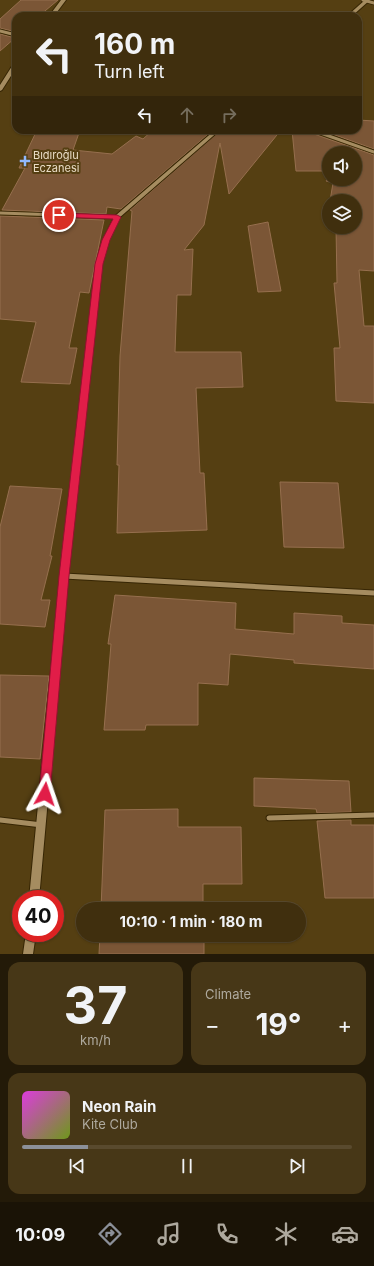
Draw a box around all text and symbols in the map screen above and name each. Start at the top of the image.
text: 160 m [94,27,175,61]
icon: left [28,28,80,80]
text: Turn left [94,61,164,82]
icon: left [134,104,156,126]
icon: ahead [176,104,198,126]
icon: right [218,104,240,126]
map controls [322,146,362,234]
button: sound [322,146,362,186]
place label: Bıdıroğlu Eczanesi [33,148,79,175]
marker: Bıdıroğlu Eczanesi [20,156,30,166]
button: layers [322,194,362,234]
pin [42,198,76,232]
icon: arrive [48,204,70,226]
position arrow [24,773,66,815]
speed limit sign: 40 [12,890,64,942]
text: 10:10 · 1 min · 180 m [119,912,263,931]
text: 37 [64,974,127,1037]
text: Climate [205,986,251,1002]
text: 19° [255,1006,302,1042]
text: − [205,1012,220,1038]
text: + [337,1012,352,1038]
text: km/h [80,1032,111,1048]
text: Neon Rain [82,1097,156,1116]
text: Kite Club [82,1116,138,1132]
icon: previous [66,1155,88,1177]
icon: pause [176,1155,198,1177]
icon: next [286,1155,308,1177]
icon: directions [96,1220,124,1248]
icon: music [155,1220,183,1248]
icon: phone [213,1220,241,1248]
icon: climate [272,1220,300,1248]
icon: car [331,1220,359,1248]
text: 10:09 [15,1224,65,1245]

